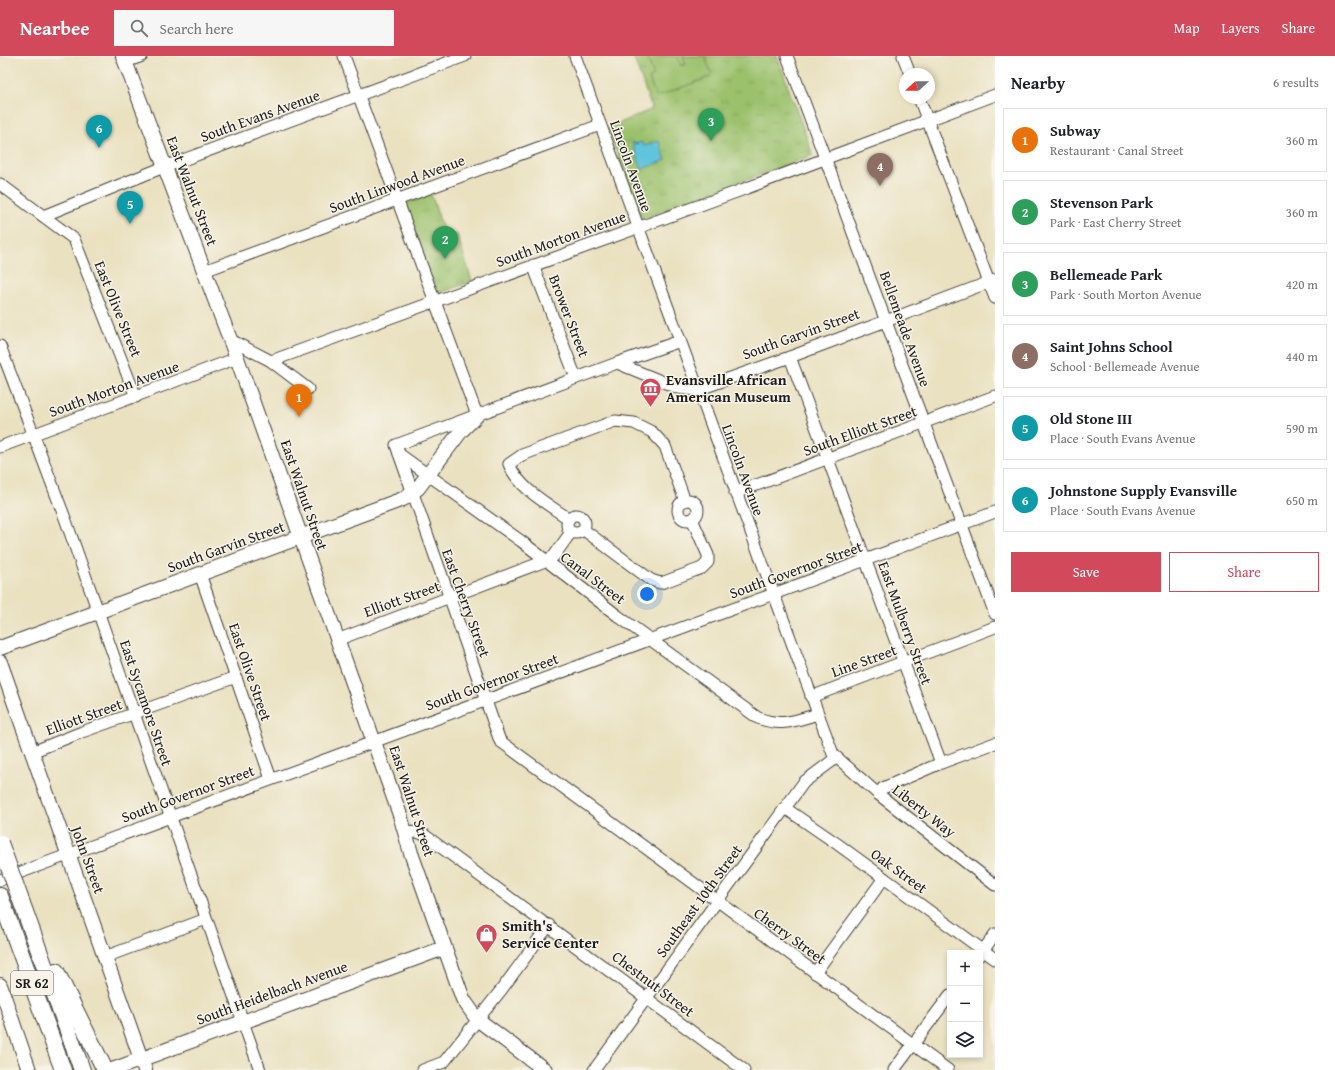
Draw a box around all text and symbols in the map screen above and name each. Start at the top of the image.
search box [114,10,394,46]
text: Nearbee [20,14,90,42]
icon: search [128,17,150,39]
text: Search here [160,18,234,39]
text: Map [1174,18,1200,38]
text: Layers [1222,18,1260,38]
text: Share [1282,18,1315,38]
north arrow [899,68,935,104]
text: Nearby [1011,70,1065,95]
text: 6 results [1273,73,1319,92]
street label: South Evans Avenue [197,84,323,147]
pin: 3 [698,108,724,141]
pin: 6 [86,115,112,148]
street label: Lincoln Avenue [605,117,658,215]
text: Subway [1050,120,1101,141]
text: 1 [1022,131,1028,150]
text: 360 m [1286,131,1318,150]
street label: East Walnut Street [162,133,223,249]
text: Restaurant · Canal Street [1050,141,1184,160]
street label: South Linwood Avenue [326,149,468,218]
pin: 4 [867,153,893,186]
pin: 5 [117,191,143,224]
text: Stevenson Park [1050,192,1153,213]
text: 2 [1022,203,1028,222]
text: 360 m [1286,203,1318,222]
street label: South Morton Avenue [493,205,629,272]
text: Park · East Cherry Street [1050,213,1182,232]
pin: 2 [432,226,458,259]
street label: East Olive Street [90,258,148,361]
text: Bellemeade Park [1050,264,1162,285]
street label: Bellemeade Avenue [875,268,936,390]
street label: Brower Street [544,272,595,361]
text: 3 [1022,275,1028,294]
text: 420 m [1286,275,1318,294]
text: Park · South Morton Avenue [1050,285,1202,304]
street label: South Garvin Street [739,302,863,365]
text: Saint Johns School [1050,336,1173,357]
text: 4 [1022,347,1028,366]
text: 440 m [1286,347,1318,366]
street label: South Morton Avenue [46,355,182,422]
text: School · Bellemeade Avenue [1050,357,1200,376]
place label: Evansville African American Museum [666,369,791,407]
museum icon: Evansville African American Museum [638,376,664,409]
pin: 1 [286,384,312,417]
street label: South Elliott Street [800,400,920,461]
text: Old Stone III [1050,408,1132,429]
text: 5 [1022,419,1028,438]
text: 590 m [1286,419,1318,438]
street label: Lincoln Avenue [717,421,770,519]
text: Place · South Evans Avenue [1050,429,1196,448]
street label: East Walnut Street [276,437,333,554]
text: Johnstone Supply Evansville [1050,480,1237,501]
text: 6 [1022,491,1028,510]
text: 650 m [1286,491,1318,510]
text: Place · South Evans Avenue [1050,501,1196,520]
street label: South Garvin Street [164,515,288,578]
street label: South Governor Street [726,535,866,603]
street label: East Cherry Street [437,546,496,661]
street label: Canal Street [557,546,631,609]
button: Save [1011,552,1161,592]
button: Share [1169,552,1319,592]
street label: East Mulberry Street [873,558,938,688]
street label: Elliott Street [361,575,444,622]
your location [637,584,657,604]
street label: East Olive Street [224,620,277,724]
street label: East Sycamore Street [115,637,178,769]
street label: Line Street [828,639,900,682]
street label: South Governor Street [422,647,562,715]
street label: Elliott Street [43,693,126,740]
street label: East Walnut Street [385,743,441,860]
street label: South Governor Street [118,759,258,827]
street label: Liberty Way [888,779,961,842]
street label: John Street [66,821,111,897]
street label: Southeast 10th Street [650,839,747,961]
street label: Oak Street [867,843,932,899]
street label: Cherry Street [750,902,831,969]
place label: Smith's Service Center [502,915,599,953]
shop icon: Smith's Service Center [474,922,500,955]
street label: Chestnut Street [608,946,699,1022]
map controls [947,950,983,1058]
button: + [947,950,983,986]
street label: South Heidelbach Avenue [193,955,350,1030]
road number: SR 62 [11,971,53,995]
button: − [947,986,983,1022]
button: layers [947,1022,983,1058]

